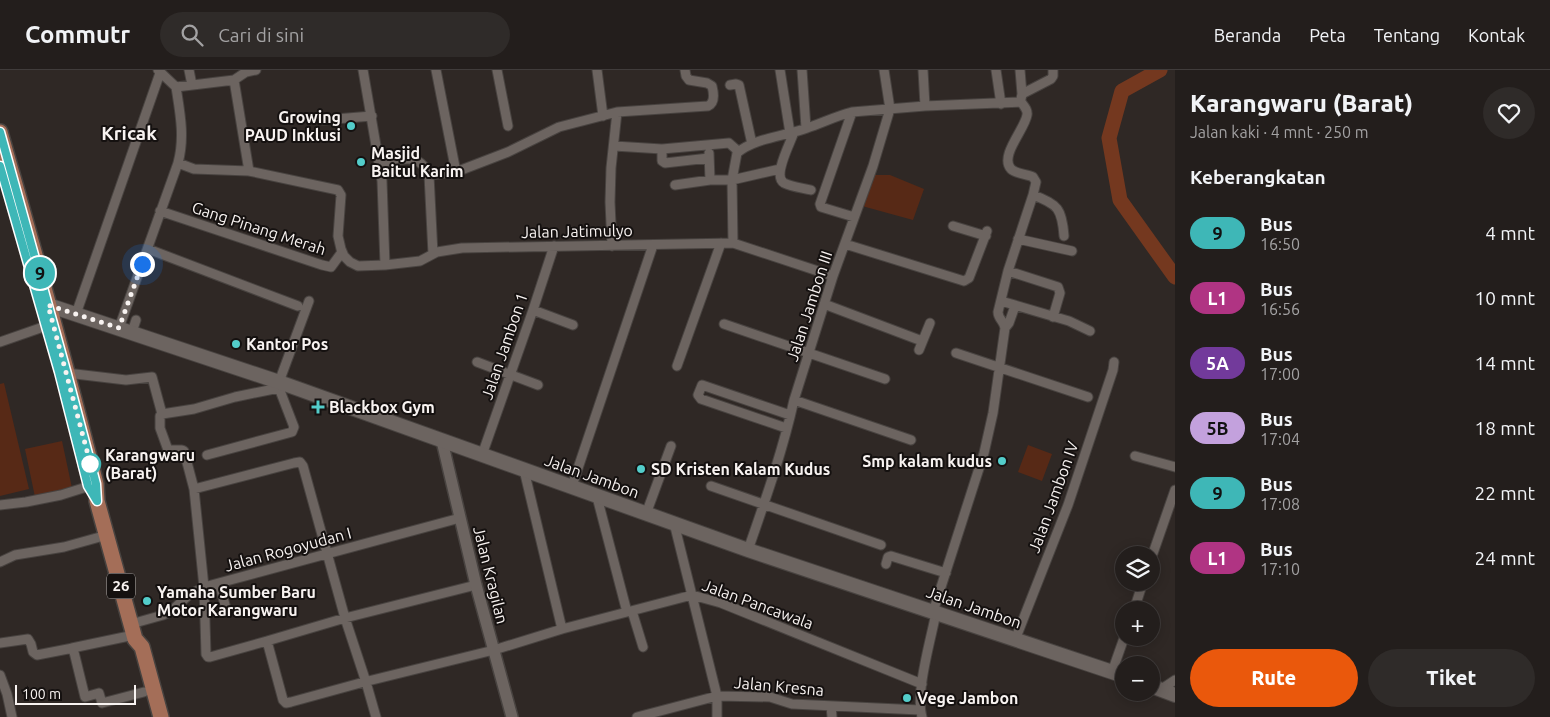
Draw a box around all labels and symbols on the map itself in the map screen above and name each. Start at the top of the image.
place label: Growing PAUD Inklusi [245,108,341,144]
marker: Growing PAUD Inklusi [345,120,357,132]
district label: Kricak [101,122,157,144]
place label: Masjid Baitul Karim [371,144,464,180]
marker: Masjid Baitul Karim [355,156,367,168]
street label: Gang Pinang Merah [190,198,328,258]
street label: Jalan Jatimulyo [521,221,633,241]
street label: Jalan Jambon III [783,249,835,363]
your location [130,252,155,277]
line badge: 9 [24,257,56,289]
street label: Jalan Jambon 1 [477,290,531,402]
place label: Kantor Pos [246,335,328,353]
marker: Kantor Pos [230,338,242,350]
place label: Blackbox Gym [329,398,435,416]
marker: Blackbox Gym [311,400,325,414]
street label: Jalan Jambon IV [1025,439,1081,555]
place label: Karangwaru (Barat) [105,446,195,483]
street label: Jalan Jambon [542,451,642,501]
place label: Smp kalam kudus [862,452,992,470]
marker: Karangwaru (Barat) [79,453,101,475]
marker: Smp kalam kudus [996,455,1008,467]
place label: SD Kristen Kalam Kudus [651,460,830,478]
marker: SD Kristen Kalam Kudus [635,463,647,475]
street label: Jalan Rogoyudan I [223,523,353,575]
street label: Jalan Kragilan [470,524,512,626]
road number: 26 [107,574,135,598]
street label: Jalan Pancawala [700,576,816,632]
street label: Jalan Jambon [924,582,1024,632]
place label: Yamaha Sumber Baru Motor Karangwaru [157,583,316,619]
marker: Yamaha Sumber Baru Motor Karangwaru [141,595,153,607]
street label: Jalan Kresna [733,673,825,699]
scale bar [15,682,136,705]
place label: Vege Jambon [917,689,1018,707]
marker: Vege Jambon [901,692,913,704]

